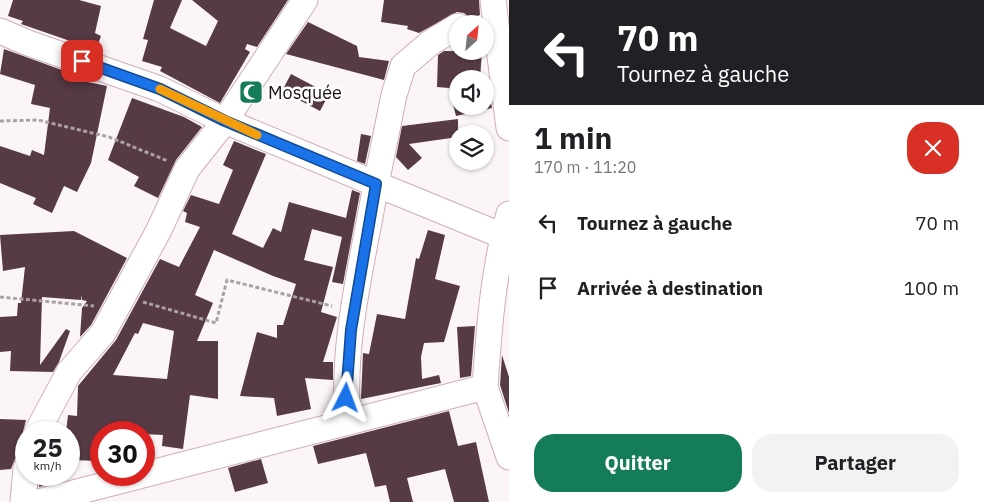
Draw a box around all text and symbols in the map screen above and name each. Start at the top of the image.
north arrow [449,15,494,60]
map controls [449,15,494,170]
text: 70 m [617,15,699,61]
icon: left [534,20,599,85]
pin [61,40,103,82]
icon: arrive [68,47,96,75]
text: Tournez à gauche [617,59,789,88]
button: sound [449,70,494,115]
mosque icon: Mosquée [238,79,264,105]
place label: Mosquée [268,81,342,104]
text: 1 min [534,118,612,157]
button: close [907,122,959,174]
button: layers [449,125,494,170]
text: 170 m · 11:20 [534,157,636,177]
icon: left [534,209,562,237]
text: Tournez à gauche [577,211,733,235]
text: 70 m [915,211,959,235]
icon: arrive [534,274,562,302]
text: Arrivée à destination [577,276,763,300]
text: 100 m [904,276,959,300]
position arrow [319,371,371,423]
speed limit sign: 30 [90,421,155,486]
text: 25 [32,431,63,464]
button: Quitter [534,434,742,492]
button: Partager [752,434,959,492]
text: km/h [33,458,62,473]

